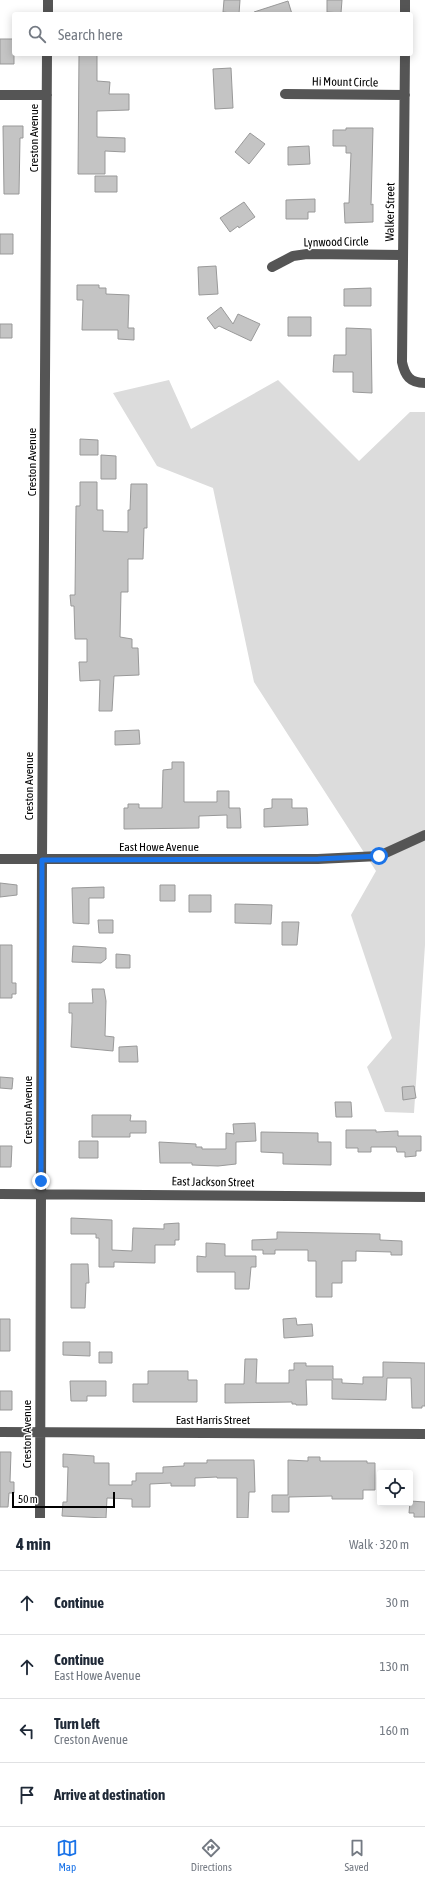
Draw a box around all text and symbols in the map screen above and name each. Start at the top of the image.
search box [12,12,413,56]
icon: search [26,23,48,45]
text: Search here [58,26,123,43]
street label: Hi Mount Circle [312,74,378,90]
street label: Creston Avenue [27,104,41,172]
street label: Walker Street [382,182,398,242]
street label: Lynwood Circle [303,234,369,250]
street label: Creston Avenue [25,428,39,496]
street label: Creston Avenue [22,752,36,820]
street label: East Howe Avenue [119,840,199,854]
route start [370,847,388,865]
street label: Creston Avenue [21,1076,35,1144]
route end [32,1172,50,1190]
street label: East Jackson Street [171,1174,255,1190]
street label: Creston Avenue [20,1400,34,1468]
street label: East Harris Street [176,1413,251,1427]
map controls [377,1470,413,1506]
button: locate [377,1470,413,1506]
scale bar [12,1490,115,1509]
text: 50 m [18,1493,38,1505]
text: 4 min [16,1534,51,1554]
text: Walk · 320 m [349,1537,409,1552]
icon: ahead [16,1592,38,1614]
text: Continue [54,1594,104,1611]
text: 30 m [386,1595,409,1610]
text: Continue [54,1651,104,1668]
icon: ahead [16,1656,38,1678]
text: 130 m [380,1659,409,1674]
text: East Howe Avenue [54,1668,141,1683]
text: Turn left [54,1715,100,1732]
icon: left [16,1720,38,1742]
text: 160 m [380,1723,409,1738]
text: Creston Avenue [54,1732,128,1747]
icon: arrive [16,1784,38,1806]
text: Arrive at destination [54,1786,165,1803]
tab: Map [56,1837,78,1873]
tab: Directions [191,1837,232,1873]
tab: Saved [344,1837,369,1873]

